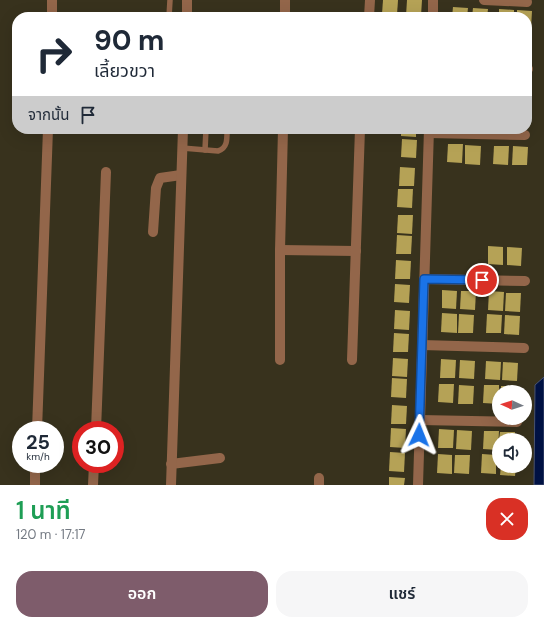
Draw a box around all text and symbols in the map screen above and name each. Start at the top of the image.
text: 90 m [94,22,164,59]
icon: right [28,28,80,80]
text: เลี้ยวขวา [94,59,155,83]
icon: arrive [77,104,99,126]
text: จากนั้น [28,105,69,125]
pin [465,263,499,297]
icon: arrive [471,269,493,291]
north arrow [492,385,532,425]
map controls [492,385,532,473]
position arrow [398,414,440,456]
speed limit sign: 30 [72,421,124,473]
text: 25 [26,429,50,455]
button: sound [492,433,532,473]
text: km/h [26,450,50,463]
text: 1 นาที [16,495,71,526]
button: close [486,498,528,540]
text: 120 m · 17:17 [16,526,85,543]
button: ออก [16,571,268,617]
button: แชร์ [276,571,528,617]

